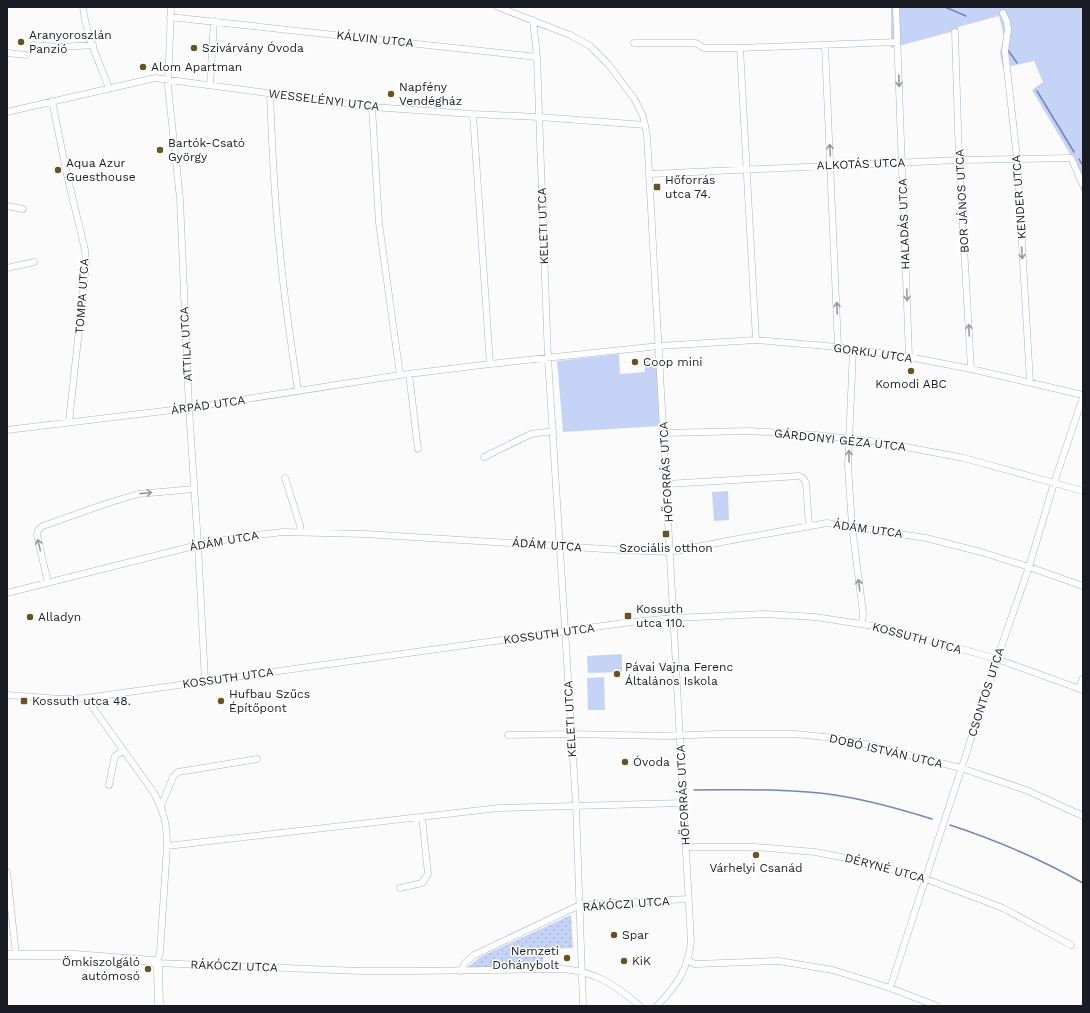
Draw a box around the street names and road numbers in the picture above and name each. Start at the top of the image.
street label: KÁLVIN UTCA [336,28,414,50]
street label: WESSELÉNYI UTCA [268,86,380,114]
street label: BOR JÁNOS UTCA [952,149,972,253]
street label: KENDER UTCA [1009,154,1029,240]
street label: ALKOTÁS UTCA [816,155,906,173]
street label: HALADÁS UTCA [895,178,913,270]
street label: KELETI UTCA [535,187,551,265]
street label: TOMPA UTCA [72,257,92,334]
street label: ATTILA UTCA [177,306,195,382]
street label: GORKIJ UTCA [833,341,913,365]
street label: ÁRPÁD UTCA [170,393,246,417]
street label: HŐFORRÁS UTCA [656,421,676,523]
street label: GÁRDONYI GÉZA UTCA [773,426,907,454]
street label: ÁDÁM UTCA [832,517,904,541]
street label: ÁDÁM UTCA [188,528,260,554]
street label: ÁDÁM UTCA [511,536,583,554]
street label: KOSSUTH UTCA [871,619,963,657]
street label: KOSSUTH UTCA [502,621,596,647]
street label: CSONTOS UTCA [965,646,1007,738]
street label: KOSSUTH UTCA [181,665,275,691]
street label: KELETI UTCA [561,680,579,758]
street label: DOBÓ ISTVÁN UTCA [828,731,944,771]
street label: HŐFORRÁS UTCA [673,744,693,846]
street label: DÉRYNÉ UTCA [843,851,927,886]
street label: RÁKÓCZI UTCA [582,894,670,914]
street label: RÁKÓCZI UTCA [190,957,278,975]

